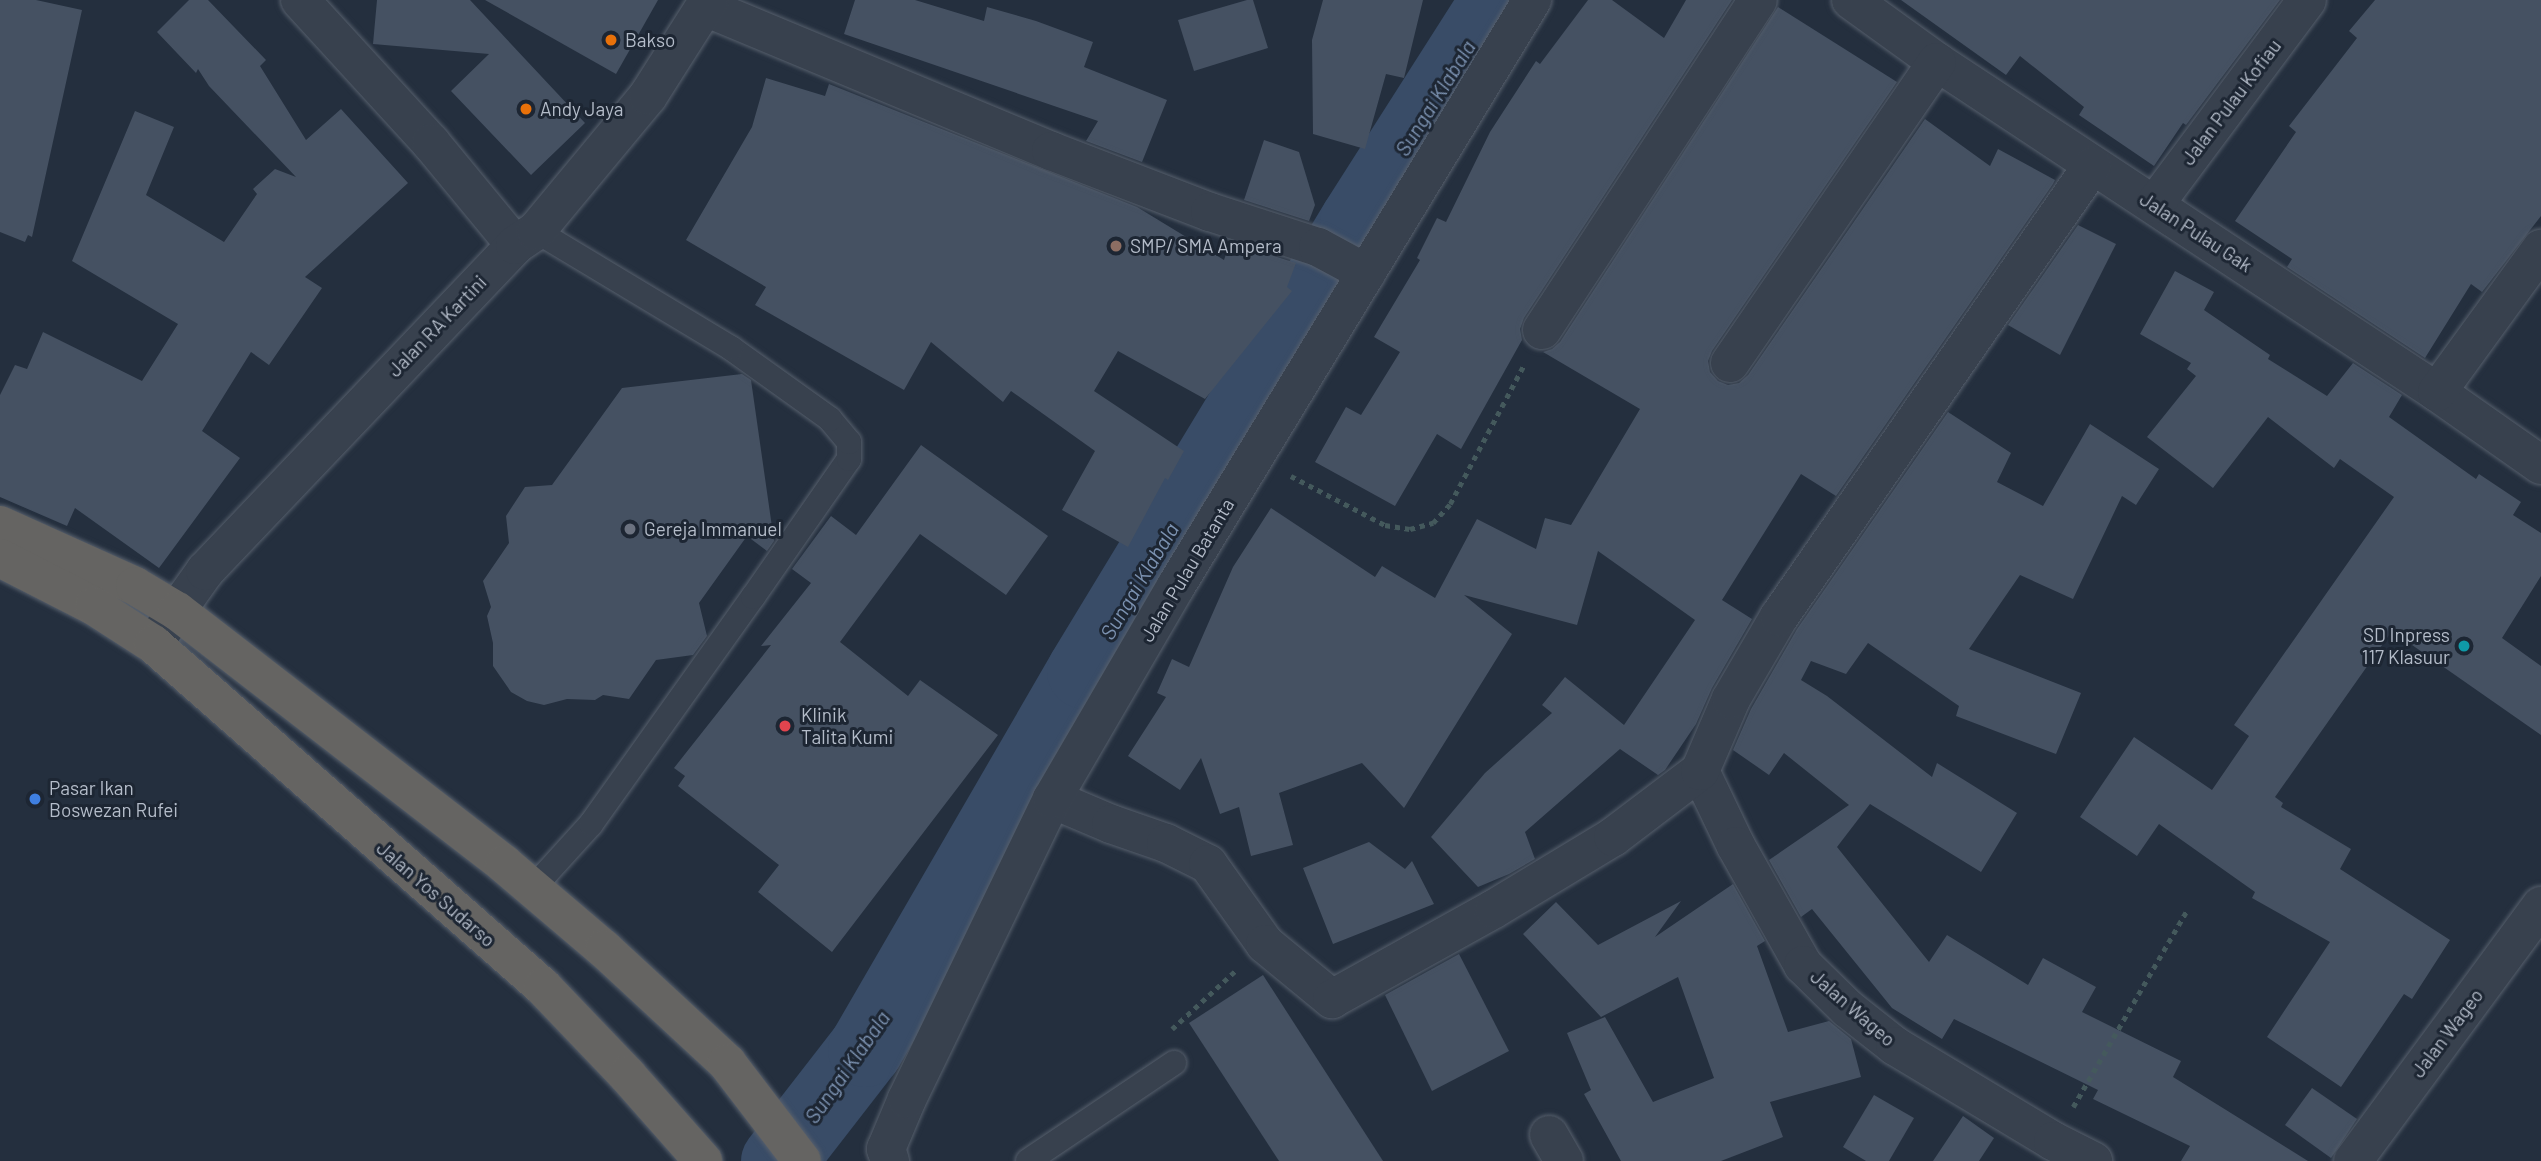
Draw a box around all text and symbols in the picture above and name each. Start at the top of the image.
place label: Bakso [625,29,675,51]
marker: Bakso [603,32,619,48]
street label: Jalan Pulau Kofiau [2176,35,2286,169]
water label: Sungai Klabala [1390,36,1480,160]
place label: Andy Jaya [540,98,623,120]
marker: Andy Jaya [518,101,534,117]
street label: Jalan Pulau Gak [2136,187,2256,277]
place label: SMP/ SMA Ampera [1130,235,1282,257]
marker: SMP/ SMA Ampera [1108,238,1124,254]
street label: Jalan RA Kartini [383,271,491,381]
street label: Jalan Pulau Batanta [1135,494,1239,646]
place label: Gereja Immanuel [644,518,782,540]
water label: Sungai Klabala [1094,518,1184,644]
marker: Gereja Immanuel [622,521,638,537]
place label: SD Inpress 117 Klasuur [2362,624,2450,668]
marker: SD Inpress 117 Klasuur [2456,638,2472,654]
place label: Klinik Talita Kumi [801,704,893,748]
marker: Klinik Talita Kumi [775,716,795,736]
place label: Pasar Ikan Boswezan Rufei [49,777,178,821]
marker: Pasar Ikan Boswezan Rufei [27,791,43,807]
street label: Jalan Yos Sudarso [372,836,500,952]
street label: Jalan Wageo [1806,965,1900,1051]
street label: Jalan Wageo [2406,984,2488,1082]
water label: Sungai Klabala [799,1006,895,1128]

